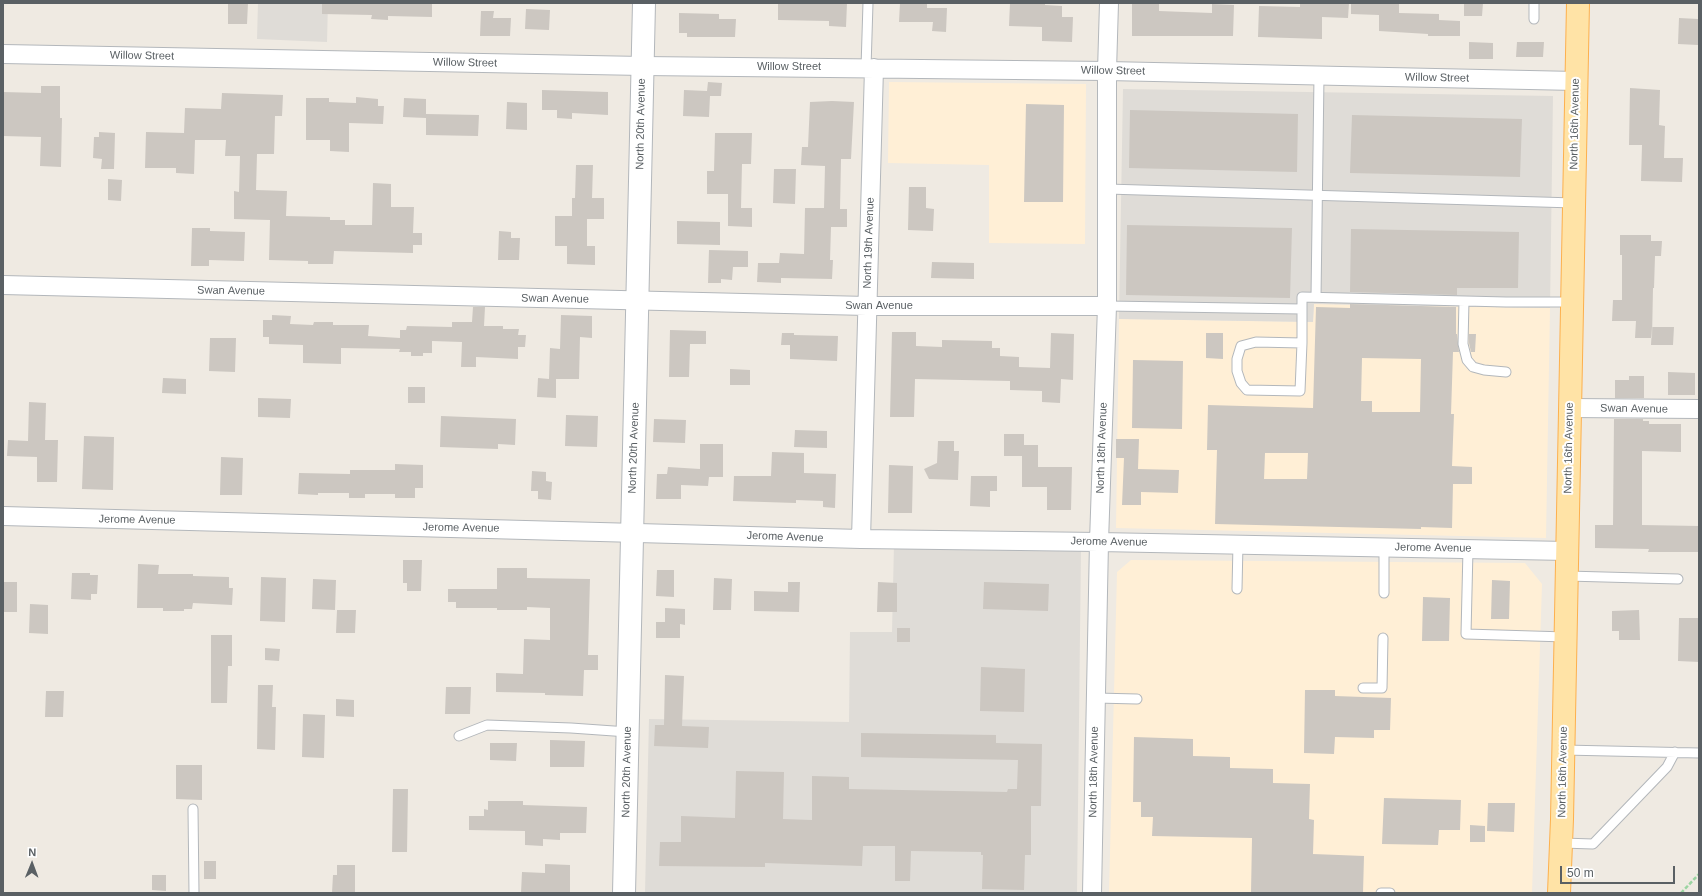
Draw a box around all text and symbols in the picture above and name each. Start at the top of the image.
street label: Willow Street [110,49,174,63]
street label: Willow Street [433,56,497,70]
street label: Willow Street [757,60,821,74]
street label: Willow Street [1081,64,1145,78]
street label: Willow Street [1405,71,1469,85]
street label: North 20th Avenue [634,78,648,170]
street label: North 16th Avenue [1568,78,1582,170]
street label: North 19th Avenue [861,197,877,289]
street label: Swan Avenue [197,284,265,298]
street label: Swan Avenue [521,292,589,306]
street label: Swan Avenue [845,299,913,313]
street label: North 20th Avenue [626,402,642,494]
street label: North 18th Avenue [1094,402,1110,494]
street label: North 16th Avenue [1562,402,1576,494]
street label: Swan Avenue [1600,402,1668,416]
street label: Jerome Avenue [98,513,176,527]
street label: Jerome Avenue [422,521,500,535]
street label: Jerome Avenue [746,529,824,545]
street label: Jerome Avenue [1070,535,1148,549]
street label: Jerome Avenue [1394,541,1472,555]
street label: North 20th Avenue [620,726,634,818]
street label: North 18th Avenue [1087,726,1101,818]
street label: North 16th Avenue [1556,726,1570,818]
north arrow [12,844,52,884]
text: N [28,846,36,858]
scale bar [1562,858,1677,884]
text: 50 m [1567,866,1594,880]

